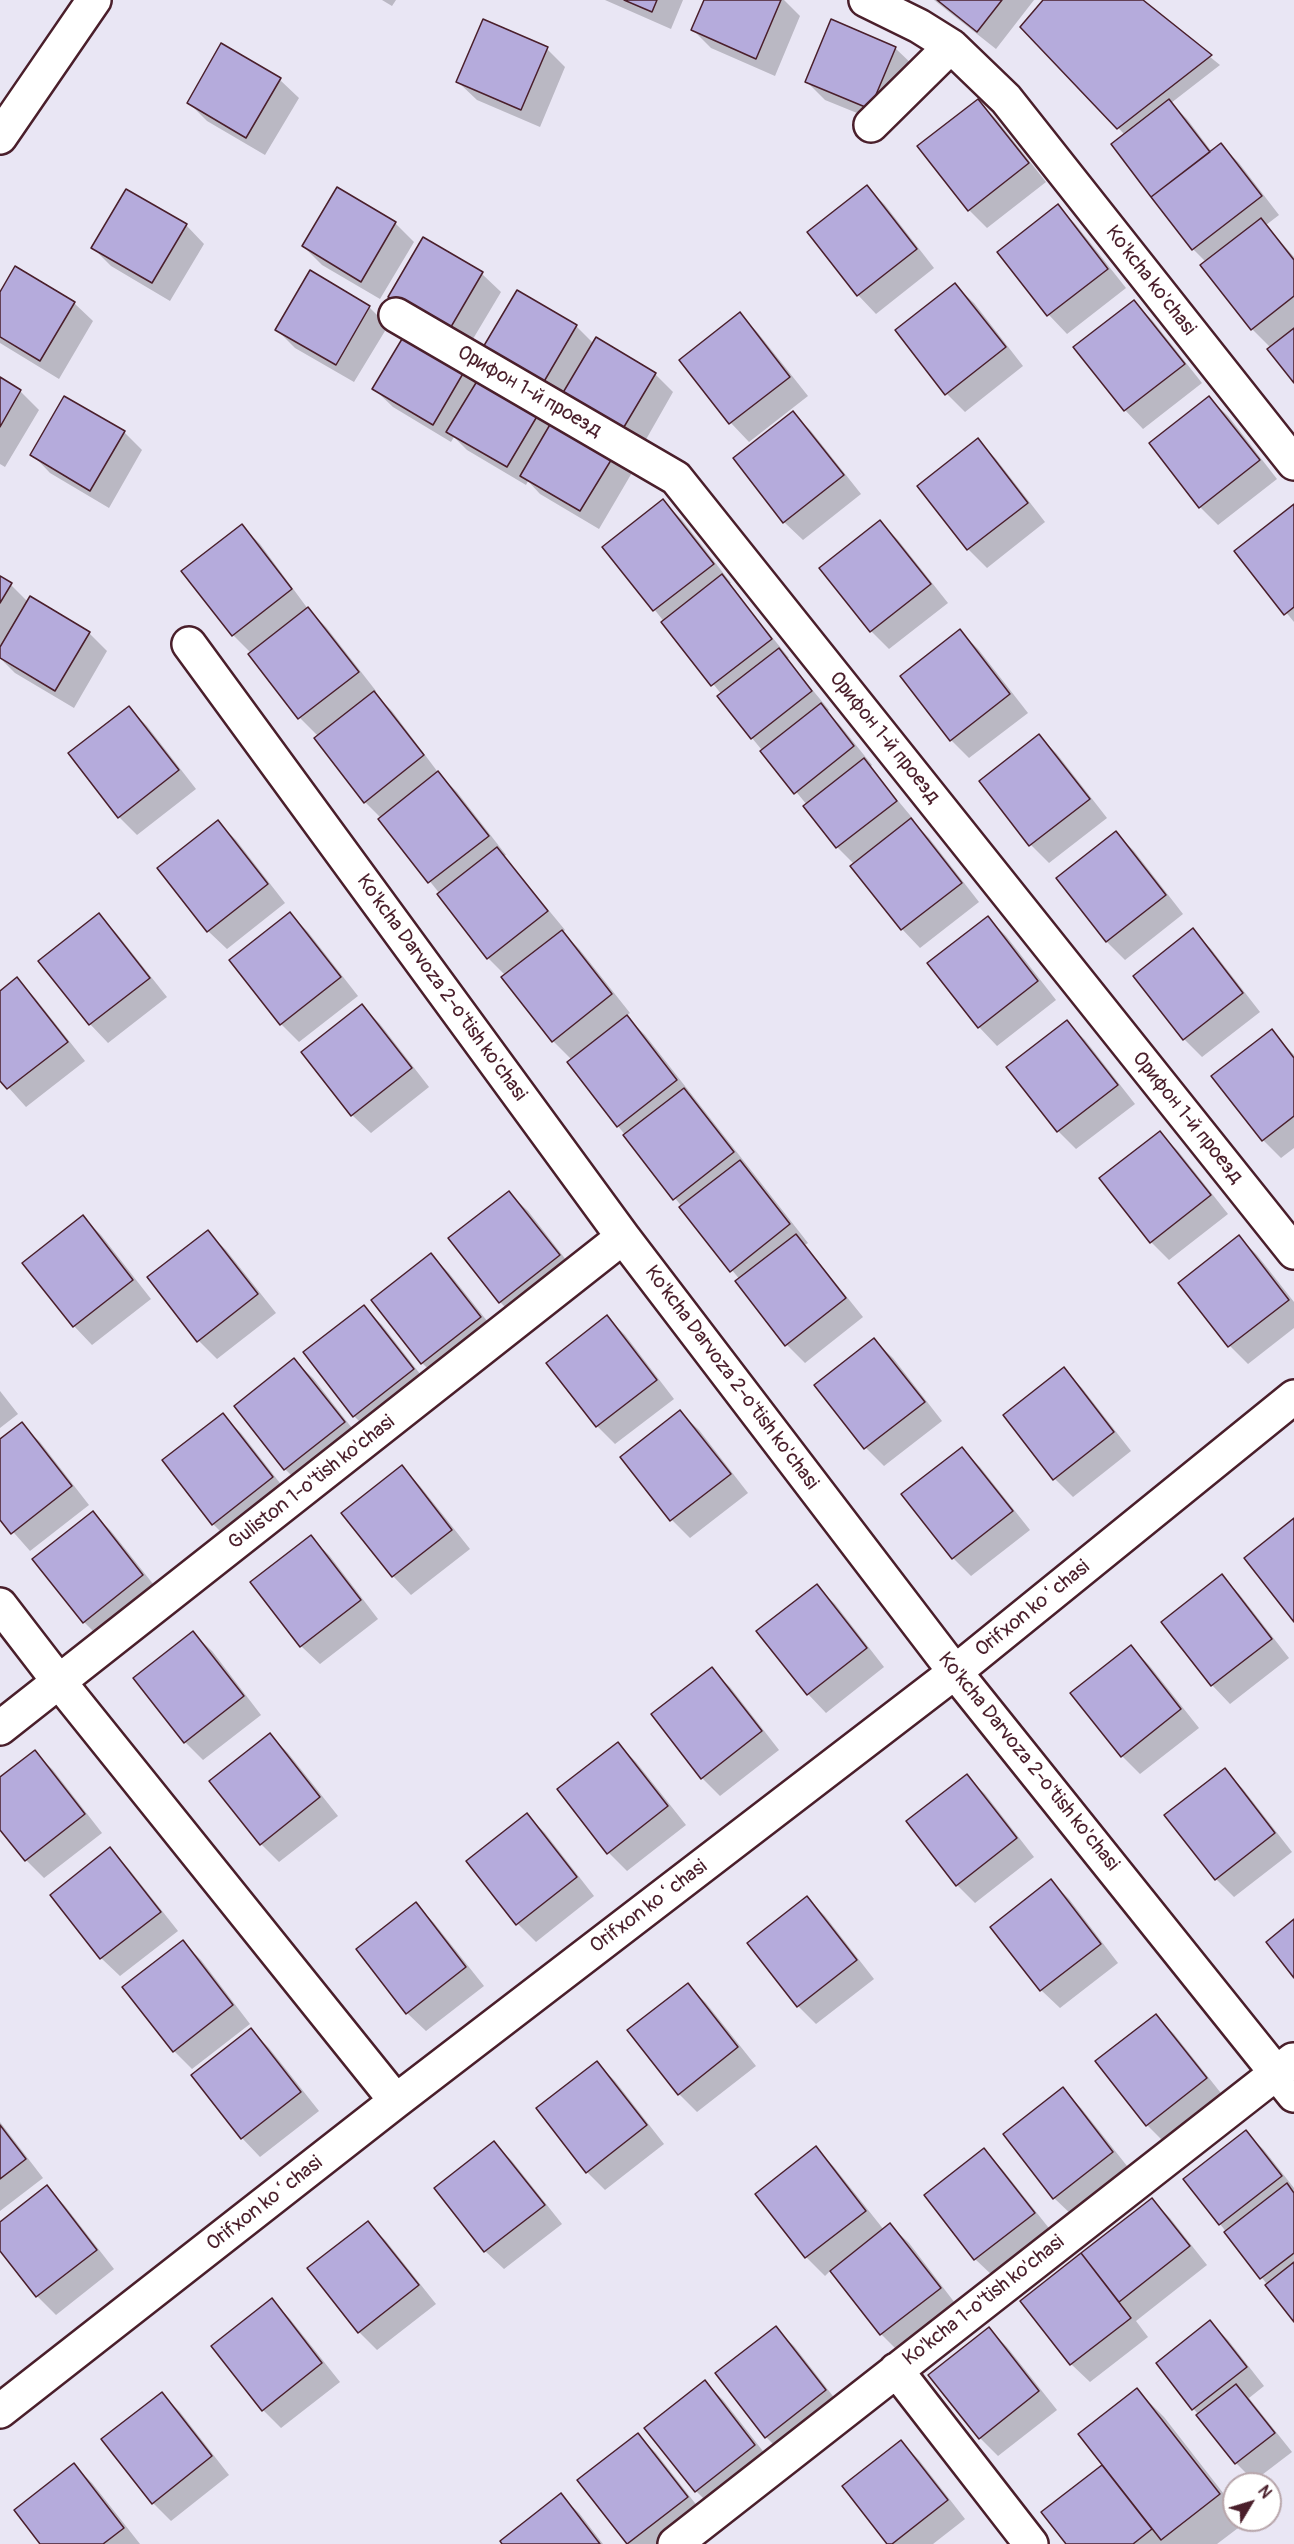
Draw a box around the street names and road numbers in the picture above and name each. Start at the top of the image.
street label: Ko'kcha ko'chasi [1100,221,1200,341]
street label: Орифон 1-й проезд [453,341,605,443]
street label: Орифон 1-й проезд [824,667,944,809]
street label: Ko'kcha Darvoza 2-o'tish ko'chasi [351,870,531,1106]
street label: Орифон 1-й проезд [1127,1047,1247,1189]
street label: Ko'kcha Darvoza 2-o'tish ko'chasi [639,1261,823,1495]
street label: Guliston 1-o'tish ko'chasi [224,1411,400,1555]
street label: Orifxon koʻchasi [971,1556,1095,1662]
street label: Ko'kcha Darvoza 2-o'tish ko'chasi [932,1648,1124,1876]
street label: Orifxon koʻchasi [586,1855,712,1959]
street label: Orifxon koʻchasi [202,2151,328,2257]
street label: Ko'kcha 1-o'tish ko'chasi [899,2231,1069,2371]

